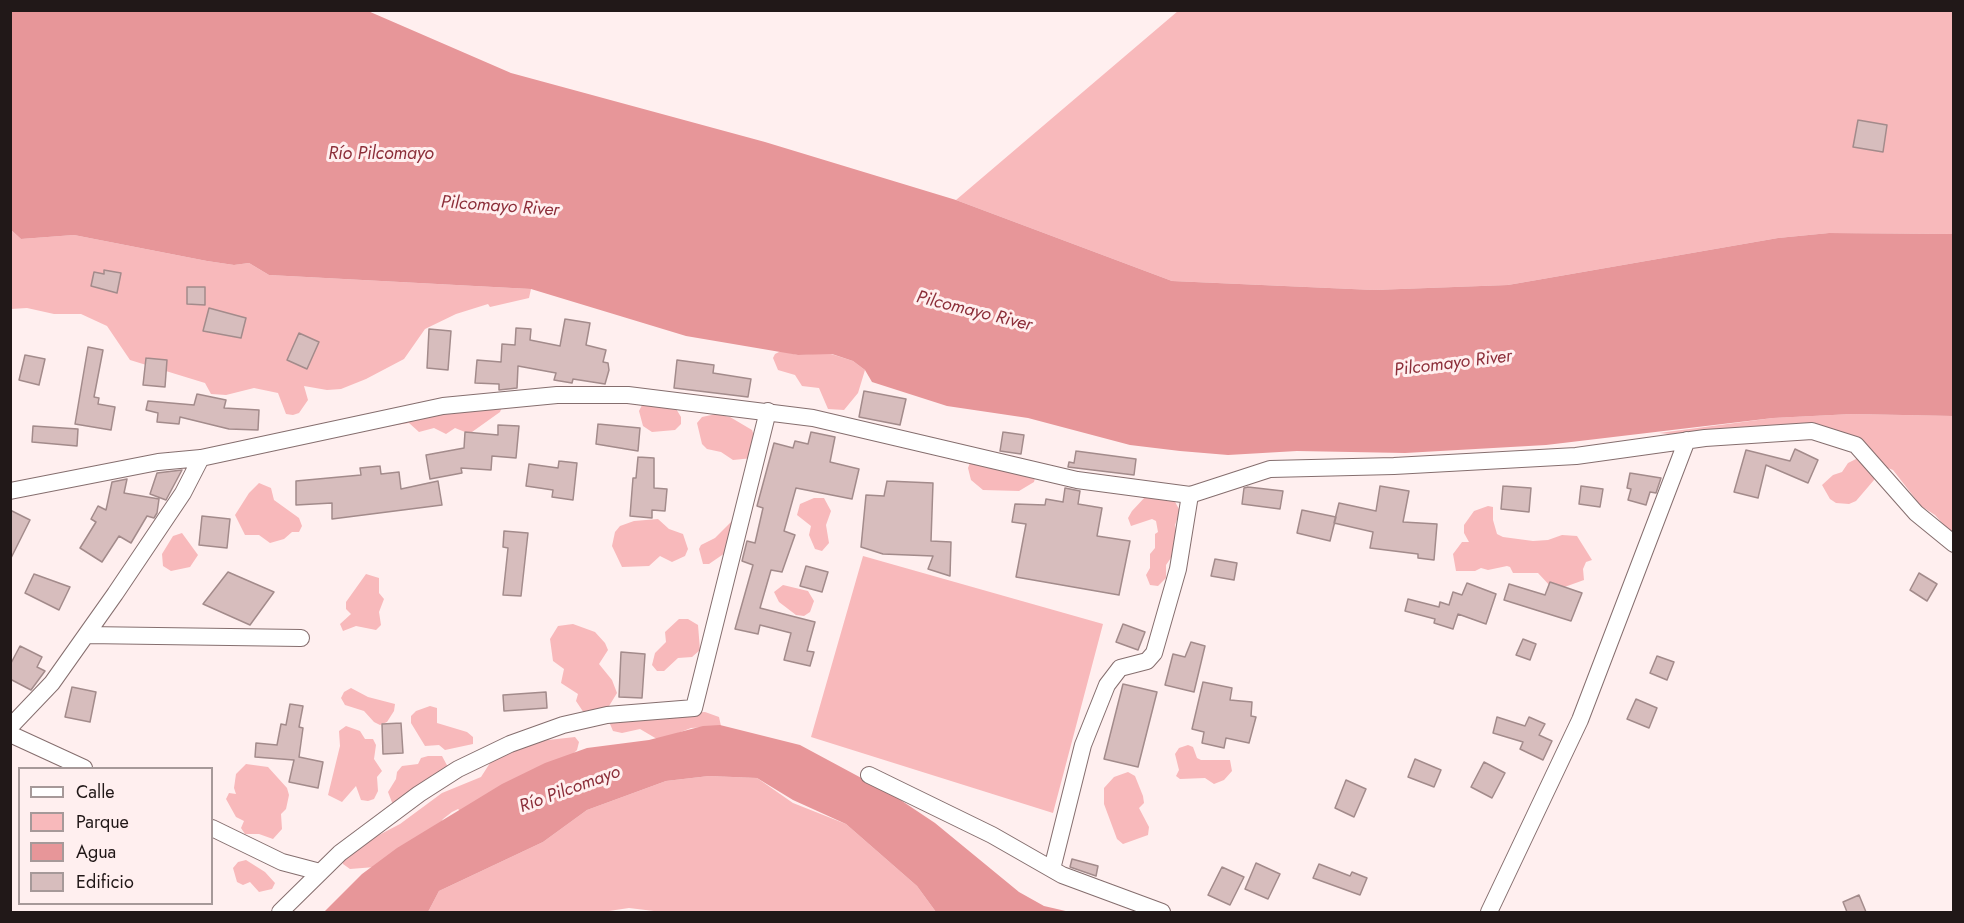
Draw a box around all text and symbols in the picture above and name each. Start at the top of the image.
water label: Río Pilcomayo [328,144,434,166]
water label: Pilcomayo River [440,192,560,222]
water label: Pilcomayo River [914,287,1034,337]
water label: Pilcomayo River [1393,346,1513,382]
water label: Río Pilcomayo [517,762,623,818]
legend [18,767,213,905]
text: Calle [76,779,115,805]
text: Parque [76,809,129,835]
text: Agua [76,839,116,865]
text: Edificio [76,869,134,895]

